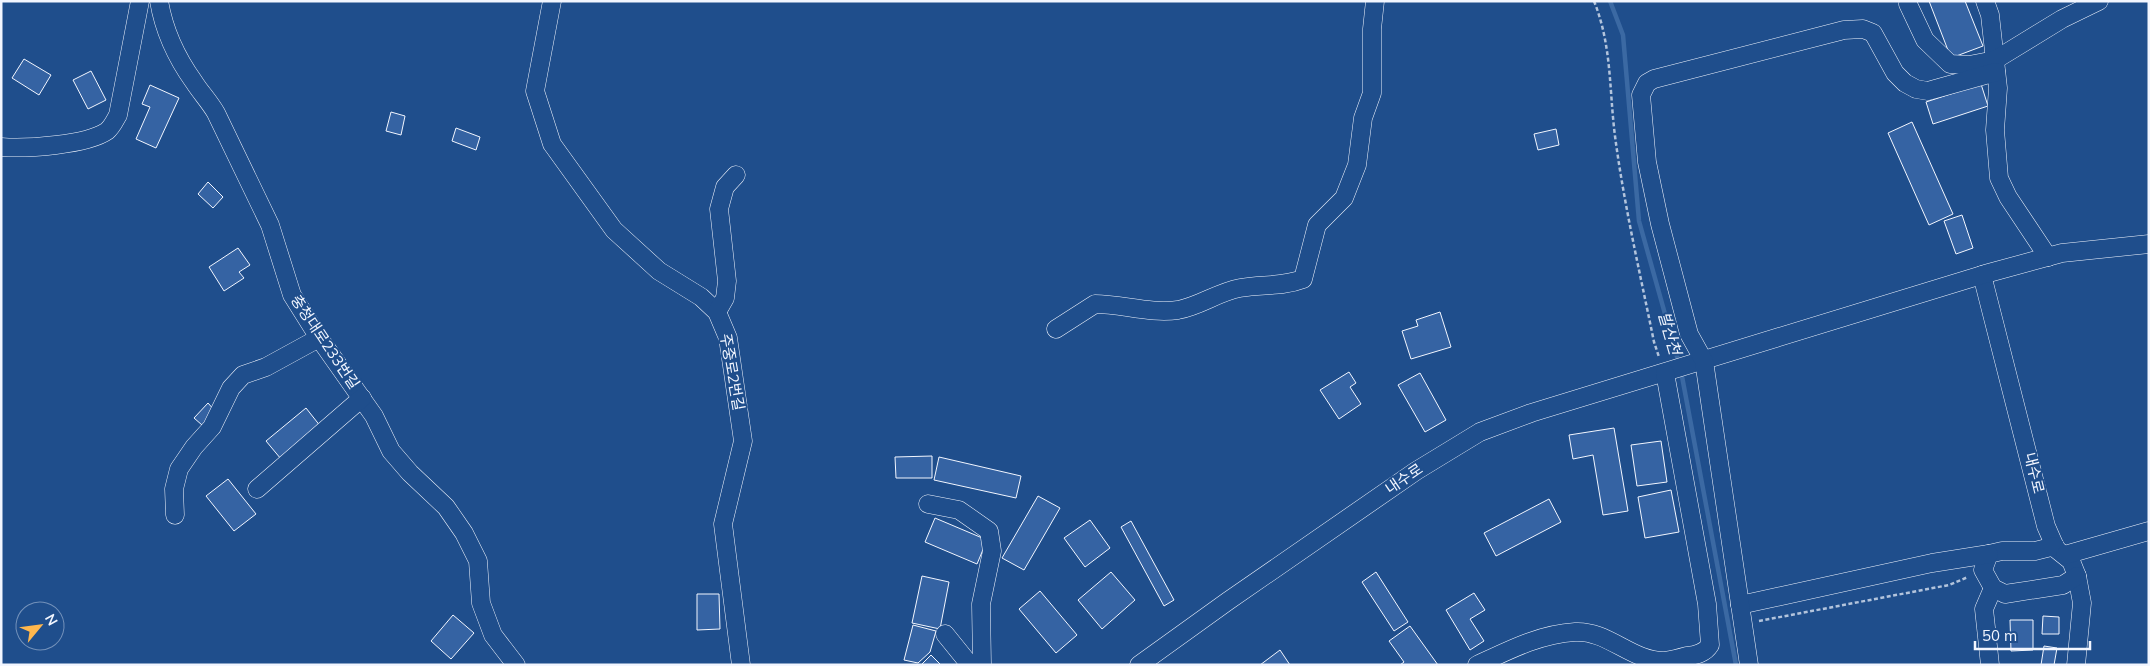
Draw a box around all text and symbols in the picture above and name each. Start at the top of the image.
street label: 충청대로233번길 [287,291,364,393]
water label: 발산천 [1654,309,1686,359]
street label: 주중로2번길 [716,332,749,412]
street label: 내수로 [2020,450,2049,495]
street label: 내수로 [1381,459,1426,498]
north arrow [15,601,65,651]
text: N [41,611,62,629]
scale bar [1975,618,2090,650]
text: 50 m [1982,626,2017,645]

